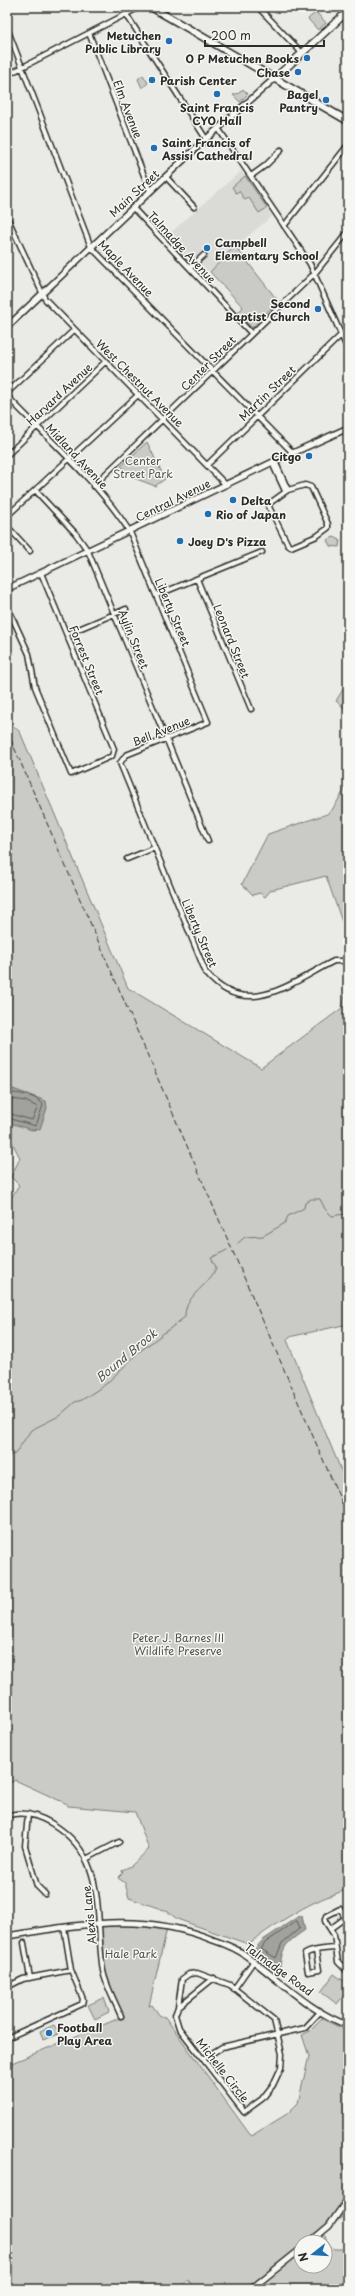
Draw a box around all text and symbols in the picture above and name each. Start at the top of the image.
scale bar [205,22,324,48]
text: 200 m [211,26,251,44]
place label: Metuchen Public Library [85,27,161,57]
marker: Metuchen Public Library [164,36,174,46]
place label: O P Metuchen Books [186,50,299,67]
marker: O P Metuchen Books [302,53,312,63]
place label: Chase [256,64,290,81]
marker: Chase [293,67,303,77]
place label: Parish Center [160,72,237,89]
marker: Parish Center [147,75,157,85]
street label: Elm Avenue [109,77,147,141]
place label: Bagel Pantry [279,86,318,116]
marker: Saint Francis CYO Hall [212,89,222,99]
marker: Bagel Pantry [321,95,331,105]
place label: Saint Francis CYO Hall [180,99,255,129]
place label: Saint Francis of Assisi Cathedral [161,134,252,164]
marker: Saint Francis of Assisi Cathedral [149,143,159,153]
street label: Main Street [105,165,163,221]
street label: Talmadge Avenue [144,207,220,287]
place label: Campbell Elementary School [215,234,319,264]
street label: Maple Avenue [94,236,158,300]
marker: Campbell Elementary School [202,243,212,253]
place label: Second Baptist Church [225,295,310,325]
marker: Second Baptist Church [313,304,323,314]
street label: Center Street [177,331,240,394]
street label: West Chestnut Avenue [92,335,188,431]
street label: Harvard Avenue [22,359,96,429]
street label: Martin Street [235,361,300,425]
street label: Midland Avenue [42,419,112,493]
place label: Citgo [271,448,301,465]
marker: Citgo [304,451,314,461]
park label: Center Street Park [113,452,173,482]
street label: Central Avenue [133,474,213,525]
place label: Delta [241,492,272,509]
marker: Delta [228,495,238,505]
place label: Rio of Japan [216,506,286,523]
marker: Rio of Japan [203,509,213,519]
place label: Joey D's Pizza [188,533,267,550]
marker: Joey D's Pizza [175,536,185,546]
street label: Liberty Street [151,575,195,649]
street label: Leonard Street [209,601,255,681]
street label: Aylin Street [114,607,154,672]
street label: Forrest Street [65,623,109,698]
street label: Bell Avenue [130,712,192,750]
street label: Liberty Street [178,896,222,970]
water label: Bound Brook [91,1323,161,1386]
park label: Peter J. Barnes III Wildlife Preserve [132,1629,224,1659]
street label: Alexis Lane [77,1885,101,1945]
street label: Talmadge Road [241,1938,317,2000]
park label: Hale Park [105,1945,157,1962]
place label: Football Play Area [57,2019,112,2049]
marker: Football Play Area [44,2028,54,2038]
street label: Michelle Circle [192,2034,254,2106]
north arrow [293,2234,333,2274]
text: N [293,2250,312,2264]

